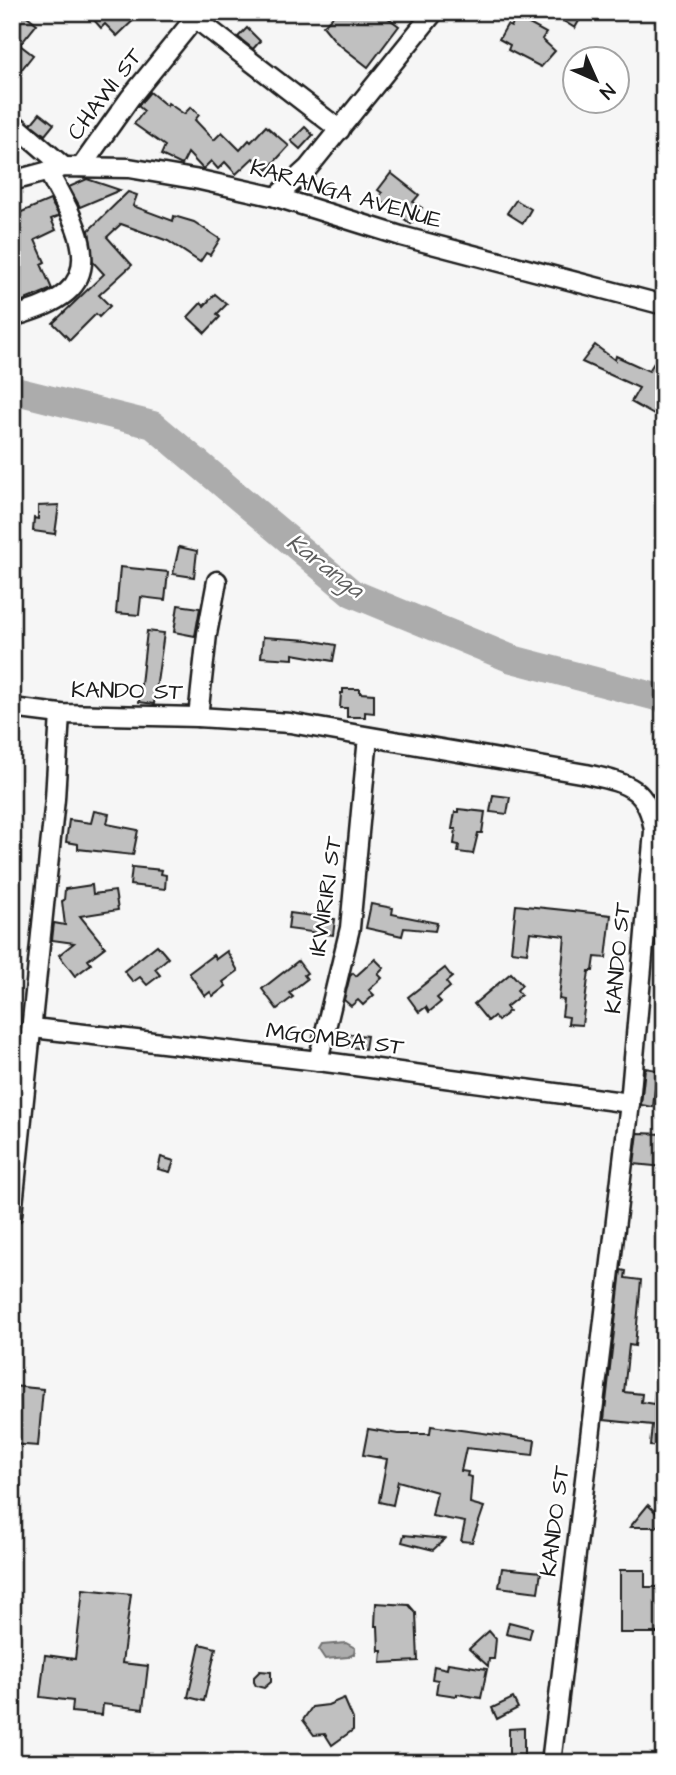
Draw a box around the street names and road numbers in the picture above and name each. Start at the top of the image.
street label: CHAWI ST [60,41,151,147]
street label: KARANGA AVENUE [247,151,446,237]
street label: KANDO ST [71,674,184,708]
street label: IKWIRIRI ST [302,833,350,958]
street label: KANDO ST [597,900,639,1015]
street label: MGOMBA ST [264,1015,406,1063]
street label: KANDO ST [532,1463,578,1578]

